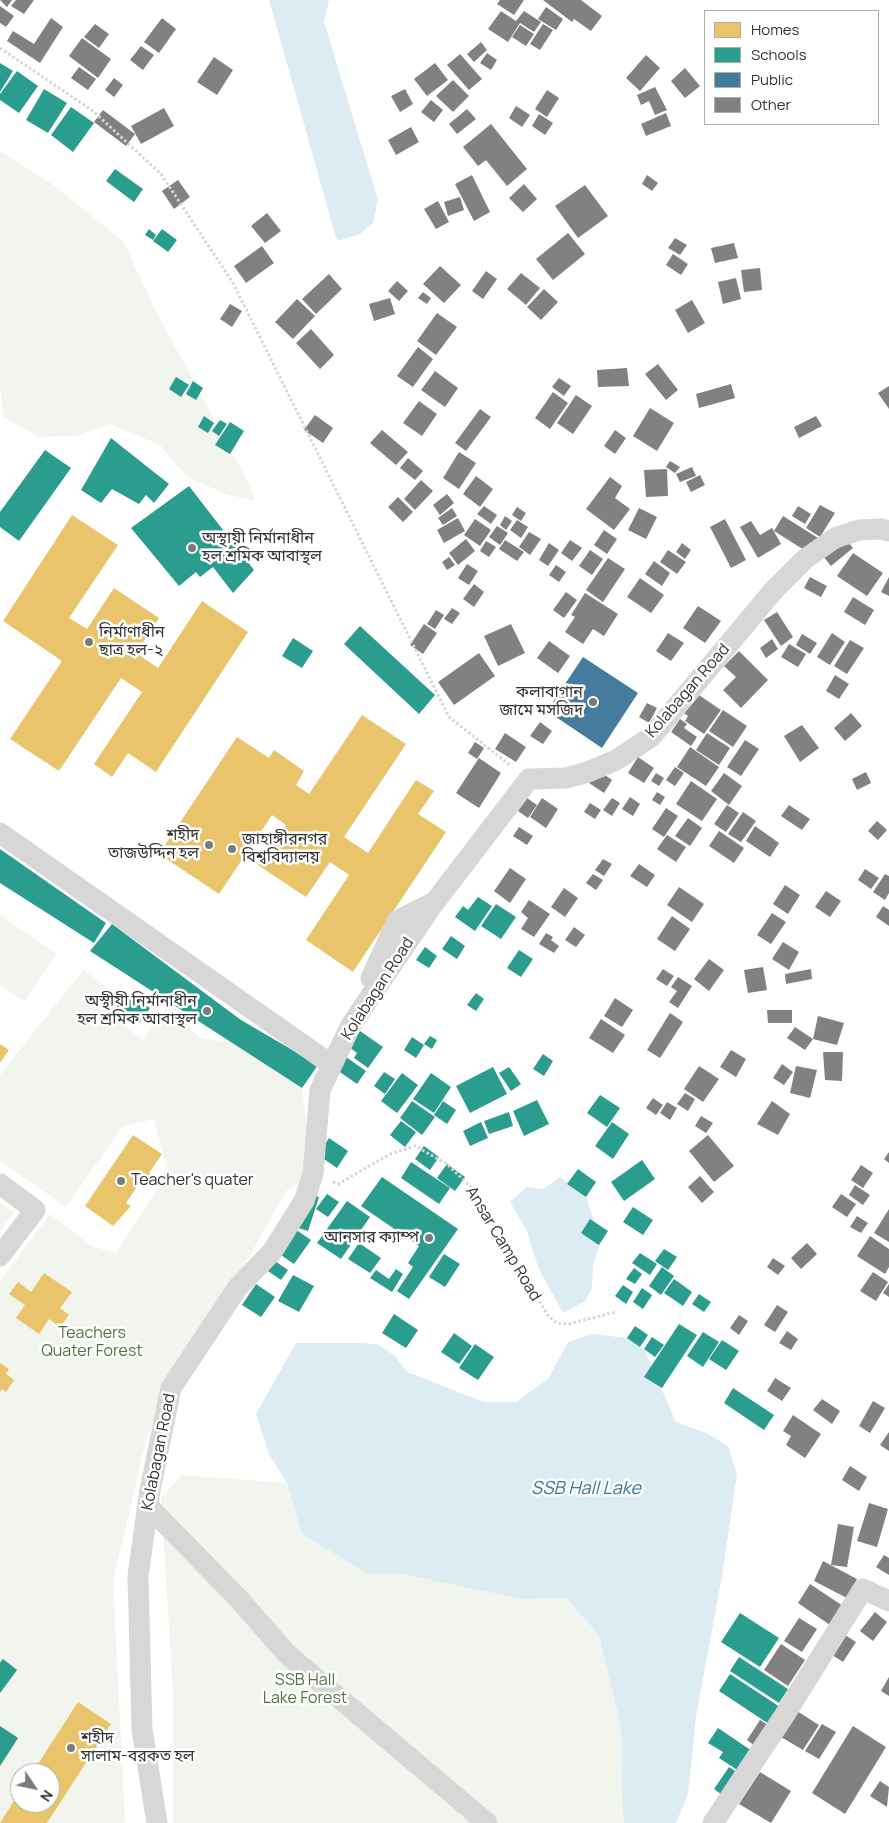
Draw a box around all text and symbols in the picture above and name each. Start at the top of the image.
legend [704,10,879,125]
text: Homes [751,19,799,40]
text: Schools [751,44,807,65]
text: Public [751,69,793,90]
text: Other [751,94,791,115]
place label: অস্থায়ী নির্মানাধীন হল শ্রমিক আবাস্থল [202,529,322,567]
marker: অস্থায়ী নির্মানাধীন হল শ্রমিক আবাস্থল [186,542,198,554]
place label: নির্মাণাধীন ছাত্র হল-২ [99,623,165,661]
marker: নির্মাণাধীন ছাত্র হল-২ [83,636,95,648]
street label: Kolabagan Road [642,640,734,742]
place label: কলাবাগান জামে মসজিদ [500,683,583,721]
marker: কলাবাগান জামে মসজিদ [587,696,599,708]
place label: শহীদ তাজউদ্দিন হল [108,826,199,864]
place label: জাহাঙ্গীরনগর বিশ্ববিদ্যালয় [242,830,327,868]
marker: শহীদ তাজউদ্দিন হল [203,839,215,851]
marker: জাহাঙ্গীরনগর বিশ্ববিদ্যালয় [226,843,238,855]
street label: Kolabagan Road [338,934,418,1044]
place label: অস্থীয়ী নির্মানাধীন হল শ্রমিক আবাস্থল [77,992,197,1030]
marker: অস্থীয়ী নির্মানাধীন হল শ্রমিক আবাস্থল [201,1005,213,1017]
place label: Teacher's quater [131,1171,254,1191]
marker: Teacher's quater [115,1175,127,1187]
street label: Ansar Camp Road [461,1183,545,1305]
place label: আনসার ক্যাম্প [324,1228,419,1248]
marker: আনসার ক্যাম্প [423,1232,435,1244]
park label: Teachers Quater Forest [41,1324,143,1362]
street label: Kolabagan Road [138,1392,180,1512]
water label: SSB Hall Lake [531,1478,641,1500]
park label: SSB Hall Lake Forest [263,1671,347,1709]
place label: শহীদ সালাম-বরকত হল [81,1729,194,1767]
marker: শহীদ সালাম-বরকত হল [65,1742,77,1754]
north arrow [10,1763,60,1813]
text: N [36,1787,58,1806]

